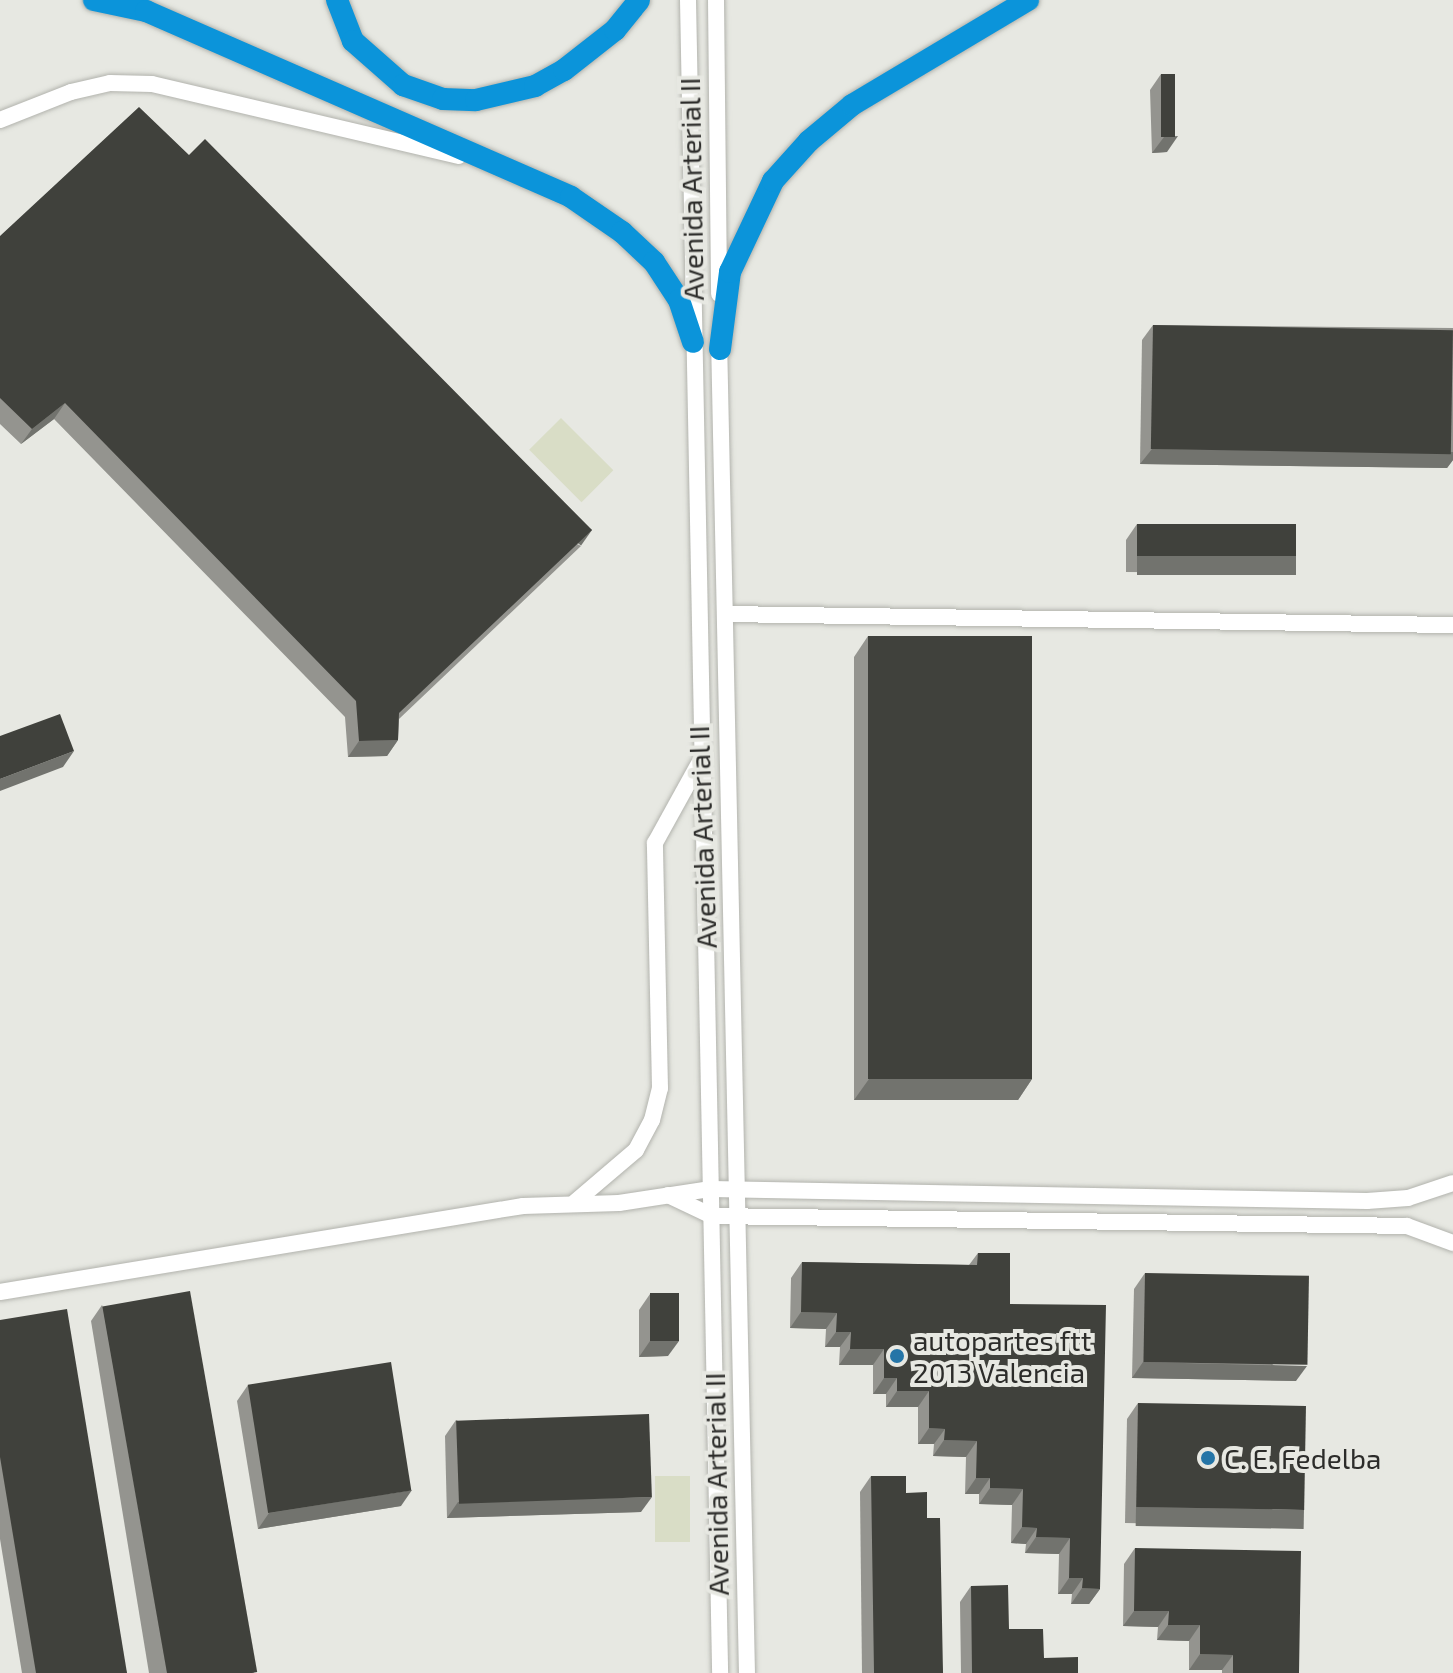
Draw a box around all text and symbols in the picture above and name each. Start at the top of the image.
street label: Avenida Arterial II [672,76,710,302]
street label: Avenida Arterial II [681,724,723,950]
place label: autopartes ftt 2013 Valencia [913,1323,1092,1389]
marker: autopartes ftt 2013 Valencia [888,1347,906,1365]
street label: Avenida Arterial II [697,1371,735,1597]
place label: C. E. Fedelba [1224,1441,1381,1475]
marker: C. E. Fedelba [1199,1449,1217,1467]

